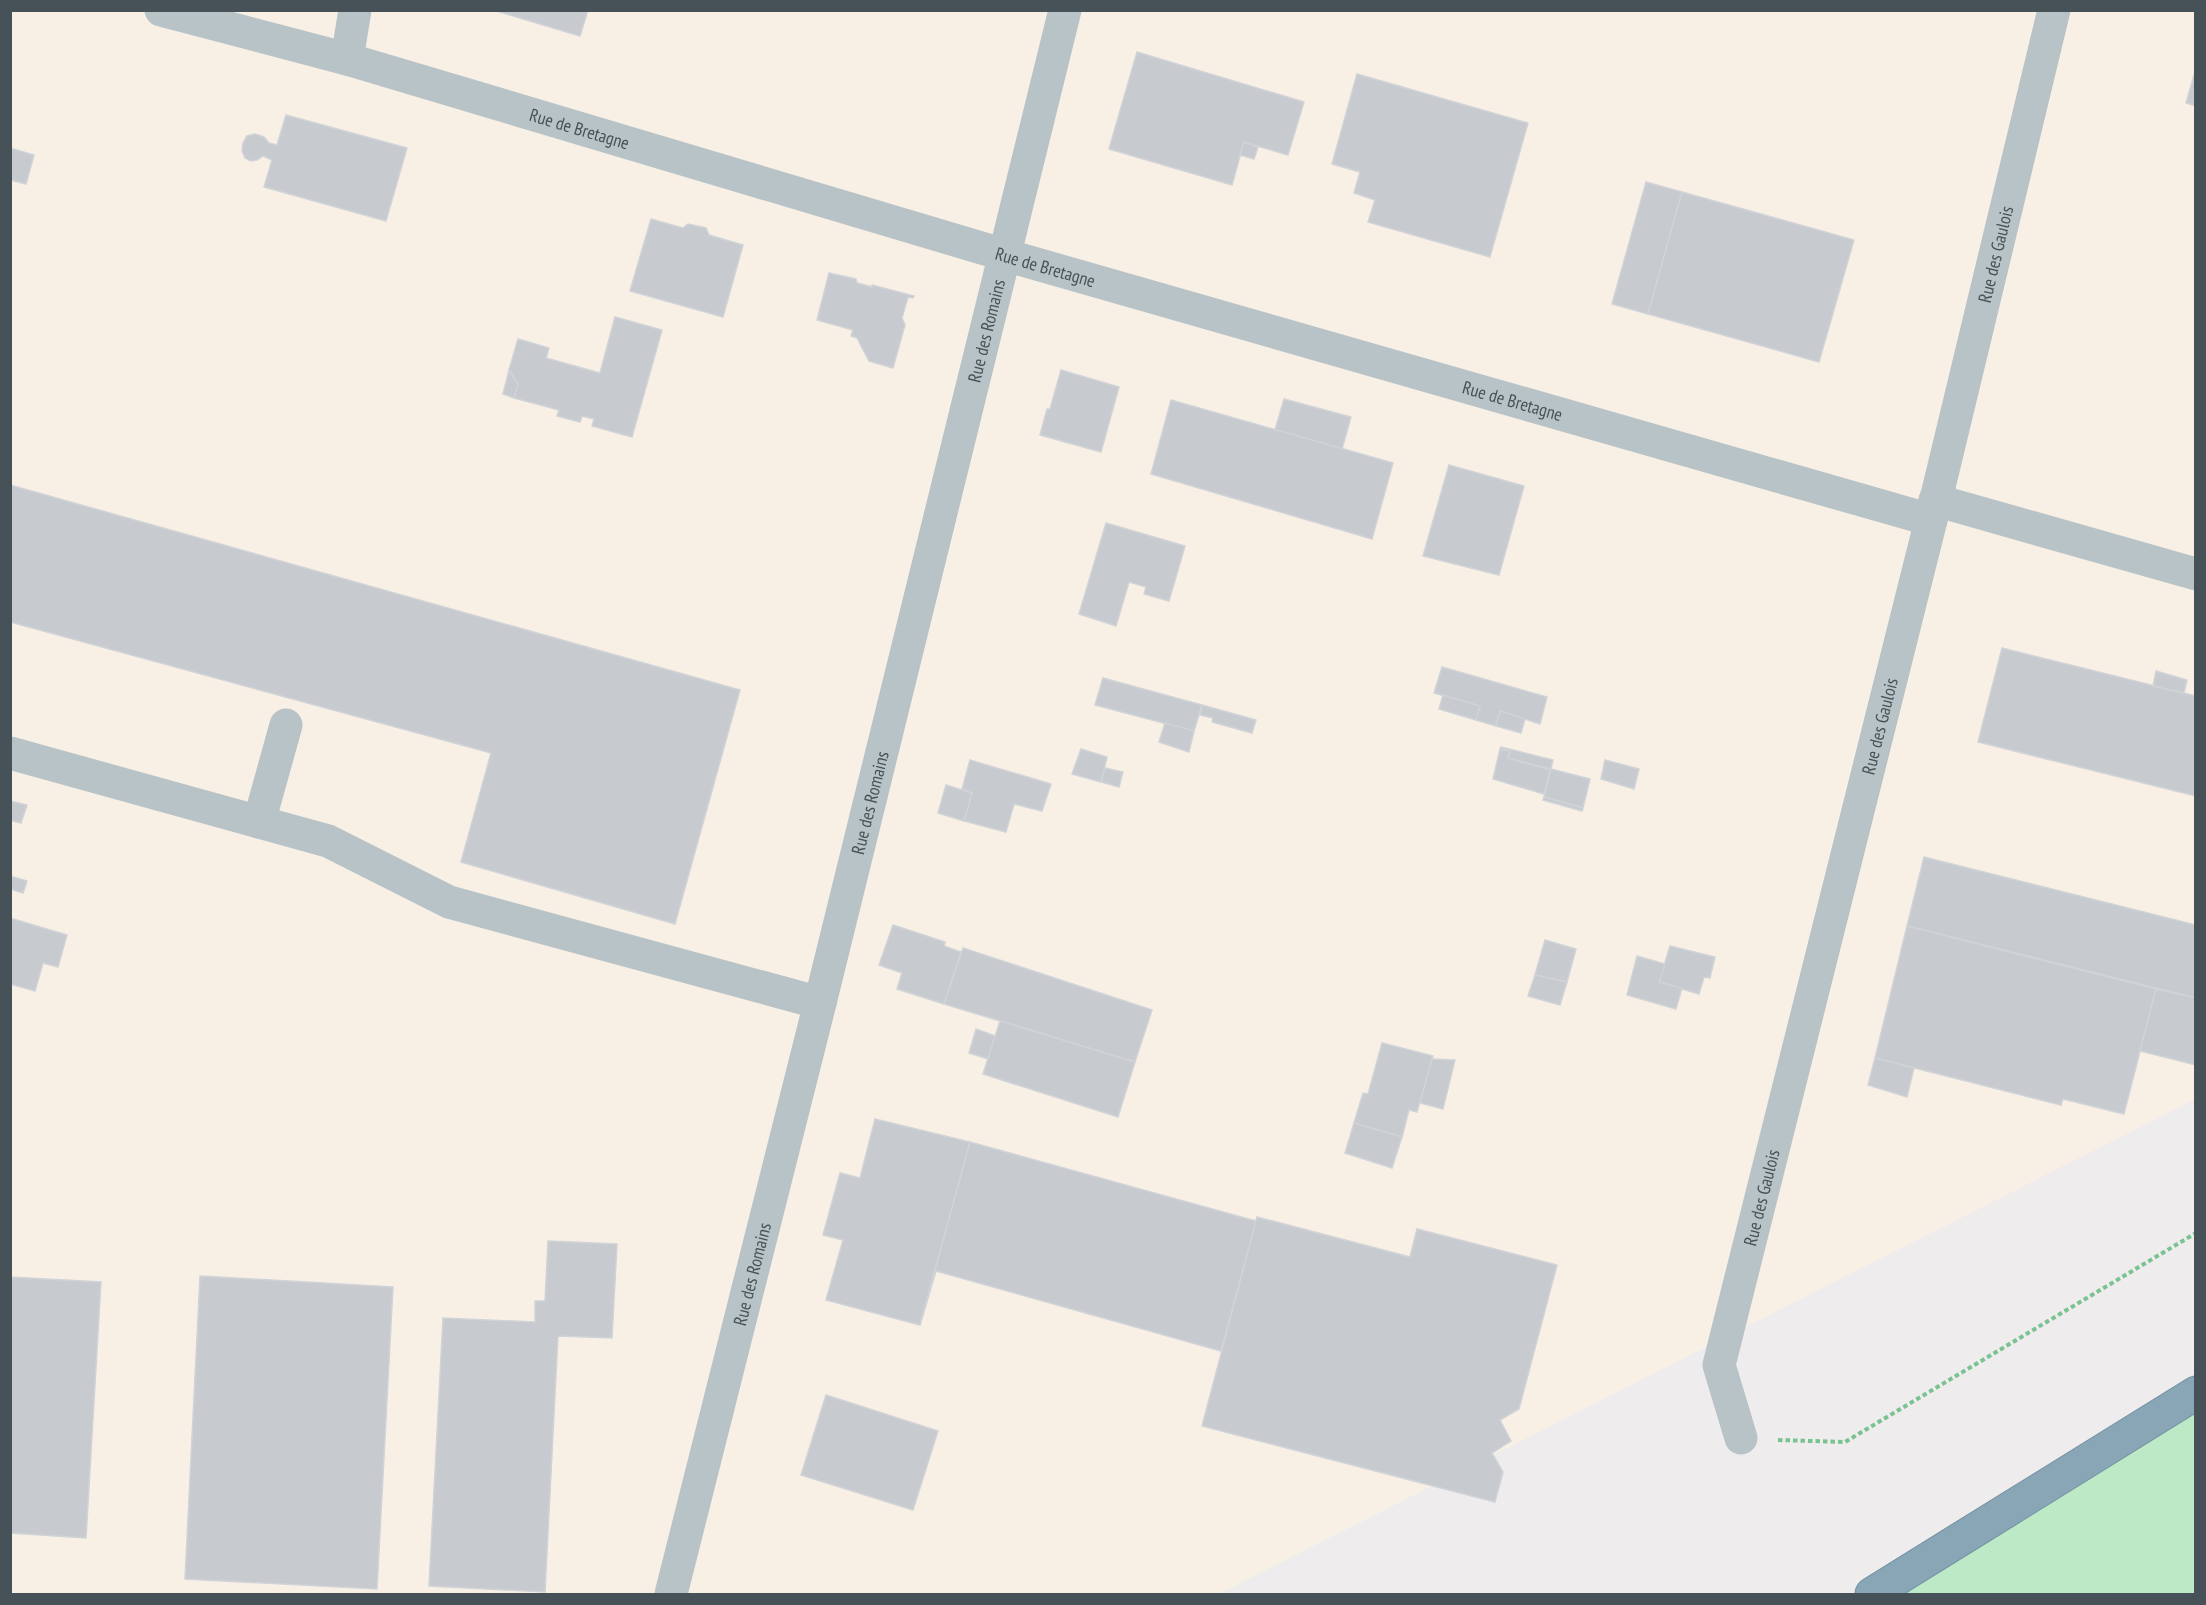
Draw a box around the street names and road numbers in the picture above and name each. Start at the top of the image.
street label: Rue de Bretagne [527,103,632,154]
street label: Rue des Gaulois [1972,203,2018,305]
street label: Rue de Bretagne [993,241,1098,292]
street label: Rue des Romains [962,277,1010,385]
street label: Rue de Bretagne [1460,375,1565,426]
street label: Rue des Gaulois [1856,675,1902,777]
street label: Rue des Romains [846,749,893,856]
street label: Rue des Gaulois [1738,1147,1784,1248]
street label: Rue des Romains [728,1220,776,1328]

